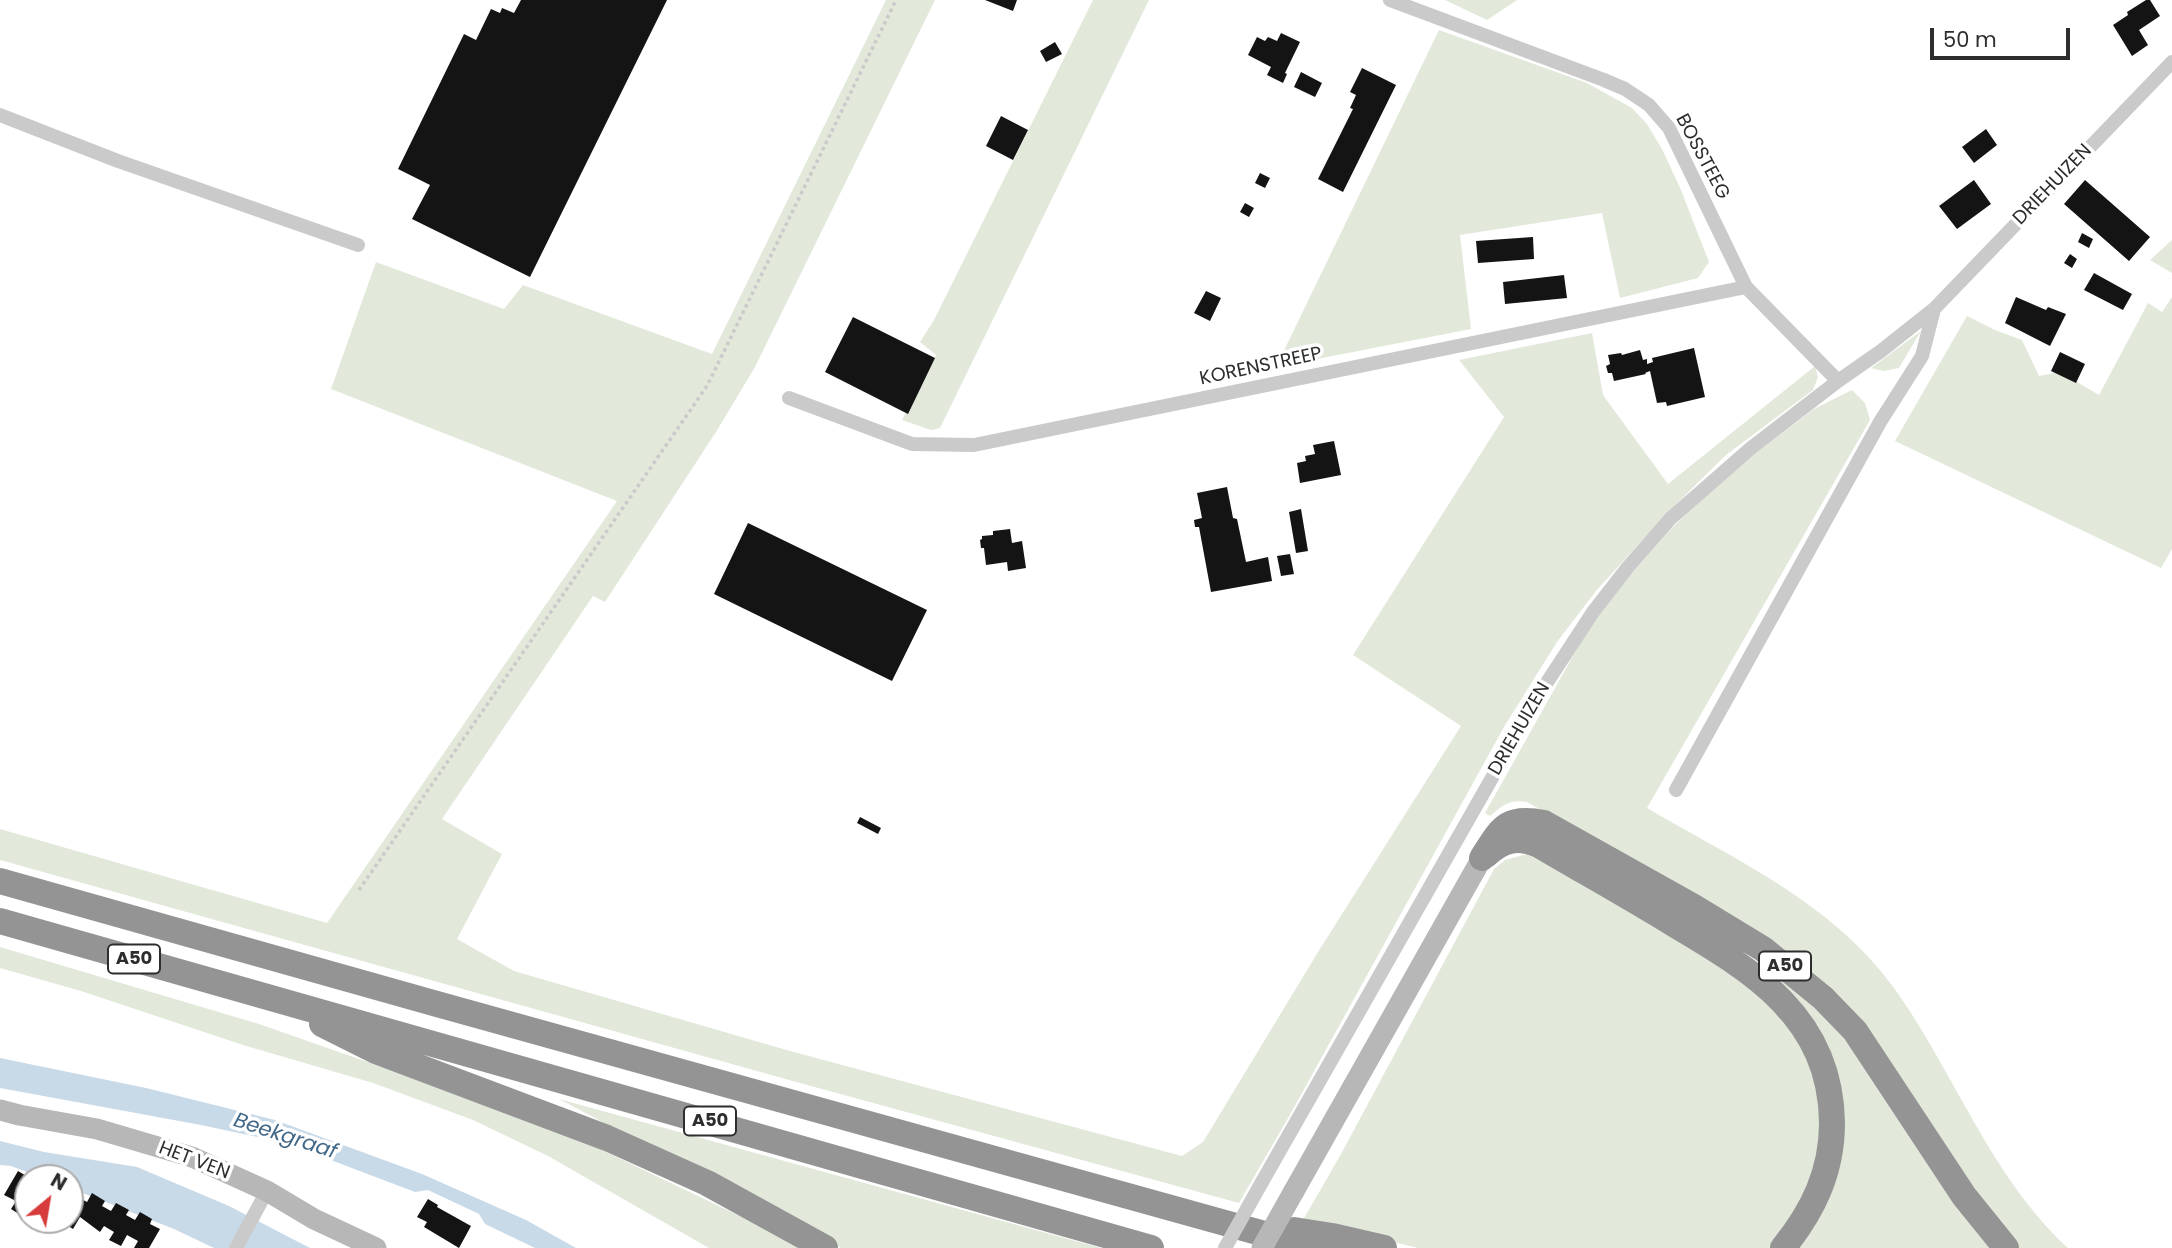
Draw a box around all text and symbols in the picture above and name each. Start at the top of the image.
scale bar [1934,14,2074,58]
text: 50 m [1943,25,1997,54]
street label: BOSSTEEG [1670,110,1734,204]
street label: DRIEHUIZEN [2009,140,2097,230]
street label: KORENSTREEP [1198,343,1324,391]
street label: DRIEHUIZEN [1484,679,1556,779]
road number: A50 [108,944,160,974]
road number: A50 [1759,951,1811,981]
road number: A50 [684,1106,736,1136]
water label: Beekgraaf [230,1108,340,1166]
street label: HET VEN [155,1137,233,1185]
north arrow [14,1164,84,1234]
text: N [46,1167,72,1197]

